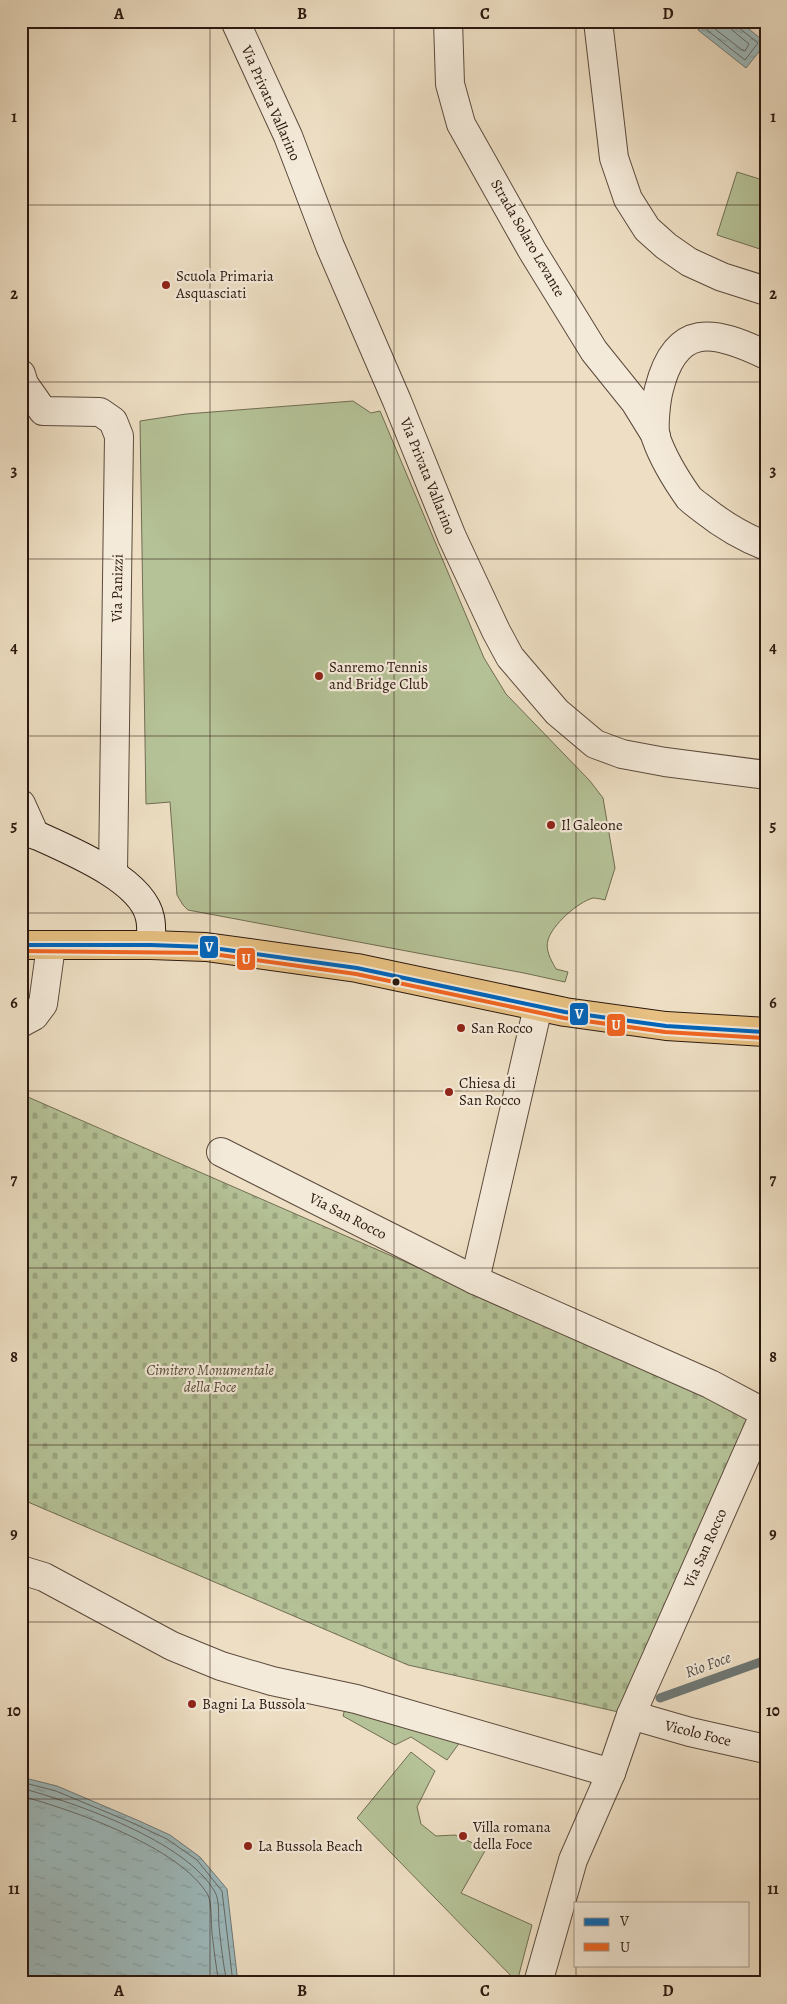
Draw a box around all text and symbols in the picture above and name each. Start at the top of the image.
text: A [113,3,125,25]
text: B [297,3,307,25]
text: C [480,3,490,25]
text: D [662,3,674,25]
street label: Via Privata Vallarino [236,41,305,164]
text: 1 [11,106,17,128]
text: 1 [770,106,776,128]
street label: Strada Solaro Levante [486,175,570,301]
place label: Scuola Primaria Asquasciati [175,266,274,303]
marker: Scuola Primaria Asquasciati [160,279,172,291]
text: 2 [10,283,18,305]
text: 2 [769,283,777,305]
street label: Via Privata Vallarino [395,414,461,537]
text: 3 [11,460,18,482]
text: 3 [770,460,777,482]
street label: Via Panizzi [106,554,128,623]
text: 4 [10,637,18,659]
text: 4 [769,637,777,659]
place label: Sanremo Tennis and Bridge Club [329,657,428,694]
marker: Sanremo Tennis and Bridge Club [313,670,325,682]
text: 5 [11,815,18,837]
place label: Il Galeone [561,815,623,835]
text: 5 [770,815,777,837]
marker: Il Galeone [545,819,557,831]
line badge: V [199,935,219,959]
text: V [204,938,214,957]
line badge: U [236,947,256,971]
text: U [241,950,251,969]
unlabelled marker [391,977,401,987]
text: 6 [10,992,18,1014]
text: 6 [769,992,777,1014]
line badge: V [569,1002,589,1026]
text: V [574,1005,584,1024]
line badge: U [606,1013,626,1037]
text: U [611,1016,621,1035]
place label: San Rocco [471,1018,533,1038]
marker: San Rocco [455,1022,467,1034]
place label: Chiesa di San Rocco [459,1073,521,1110]
marker: Chiesa di San Rocco [443,1086,455,1098]
text: 7 [11,1169,18,1191]
text: 7 [770,1169,777,1191]
street label: Via San Rocco [305,1187,390,1244]
text: 8 [10,1346,18,1368]
text: 8 [769,1346,777,1368]
park label: Cimitero Monumentale della Foce [146,1360,274,1397]
street label: Via San Rocco [678,1505,731,1592]
text: 9 [10,1523,18,1545]
text: 9 [769,1523,777,1545]
water label: Rio Foce [682,1646,734,1683]
place label: Bagni La Bussola [202,1694,306,1714]
marker: Bagni La Bussola [186,1698,198,1710]
text: 10 [7,1700,21,1722]
text: 10 [766,1700,780,1722]
street label: Vicolo Foce [662,1715,734,1751]
place label: Villa romana della Foce [472,1817,551,1854]
marker: Villa romana della Foce [457,1830,469,1842]
place label: La Bussola Beach [258,1836,363,1856]
marker: La Bussola Beach [242,1840,254,1852]
text: 11 [8,1878,20,1900]
text: 11 [767,1878,779,1900]
legend [574,1902,750,1966]
text: V [619,1911,630,1931]
text: U [620,1937,630,1957]
text: A [113,1980,125,2002]
text: B [297,1980,307,2002]
text: C [480,1980,490,2002]
text: D [662,1980,674,2002]

